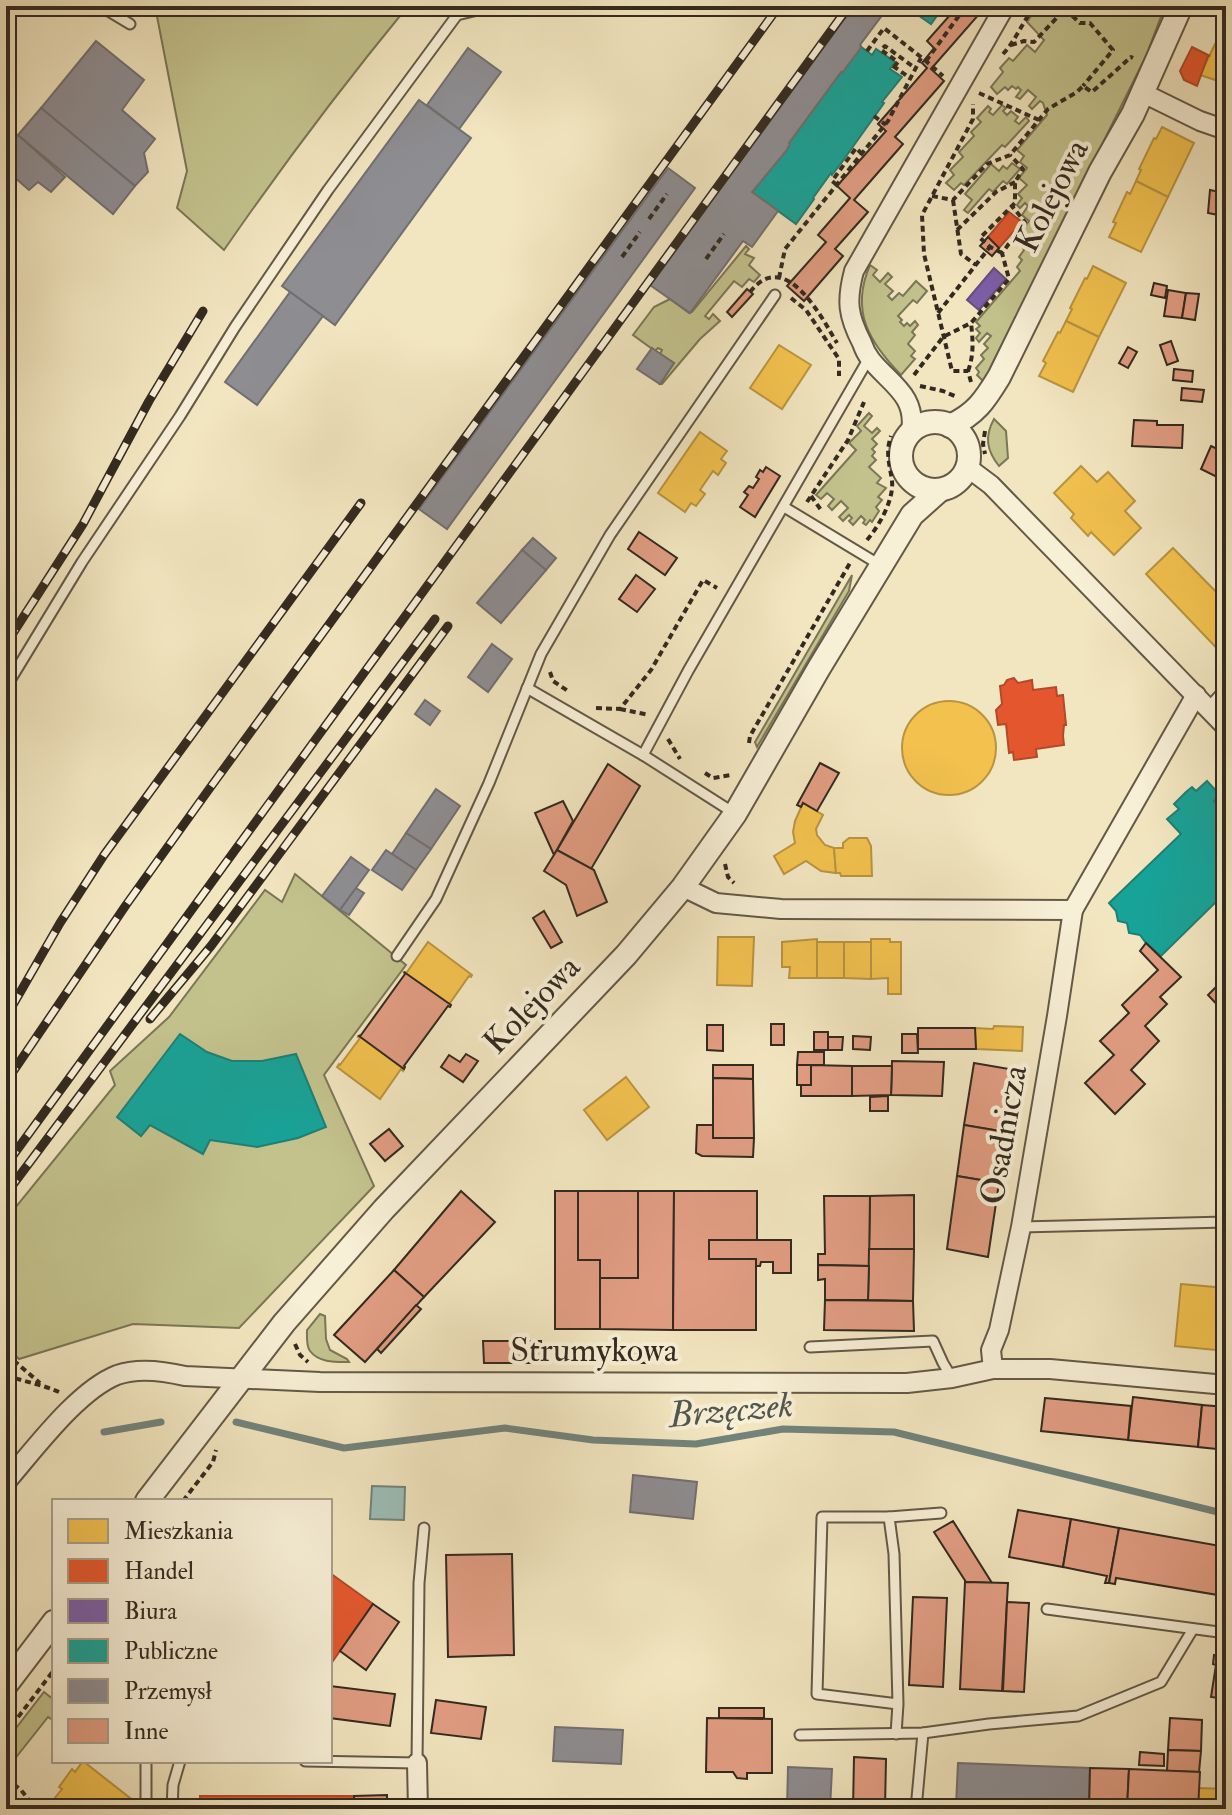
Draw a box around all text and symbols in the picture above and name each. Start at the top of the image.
street label: Kolejowa [1005,131,1099,260]
street label: Kolejowa [474,946,590,1063]
street label: Osadnicza [971,1061,1038,1208]
street label: Strumykowa [510,1329,679,1372]
water label: Brzęczek [665,1382,795,1438]
legend [52,1499,332,1763]
text: Mieszkania [124,1516,234,1547]
text: Handel [124,1556,194,1587]
text: Biura [124,1596,178,1627]
text: Publiczne [124,1636,218,1667]
text: Przemysł [124,1676,212,1707]
text: Inne [124,1716,168,1747]

